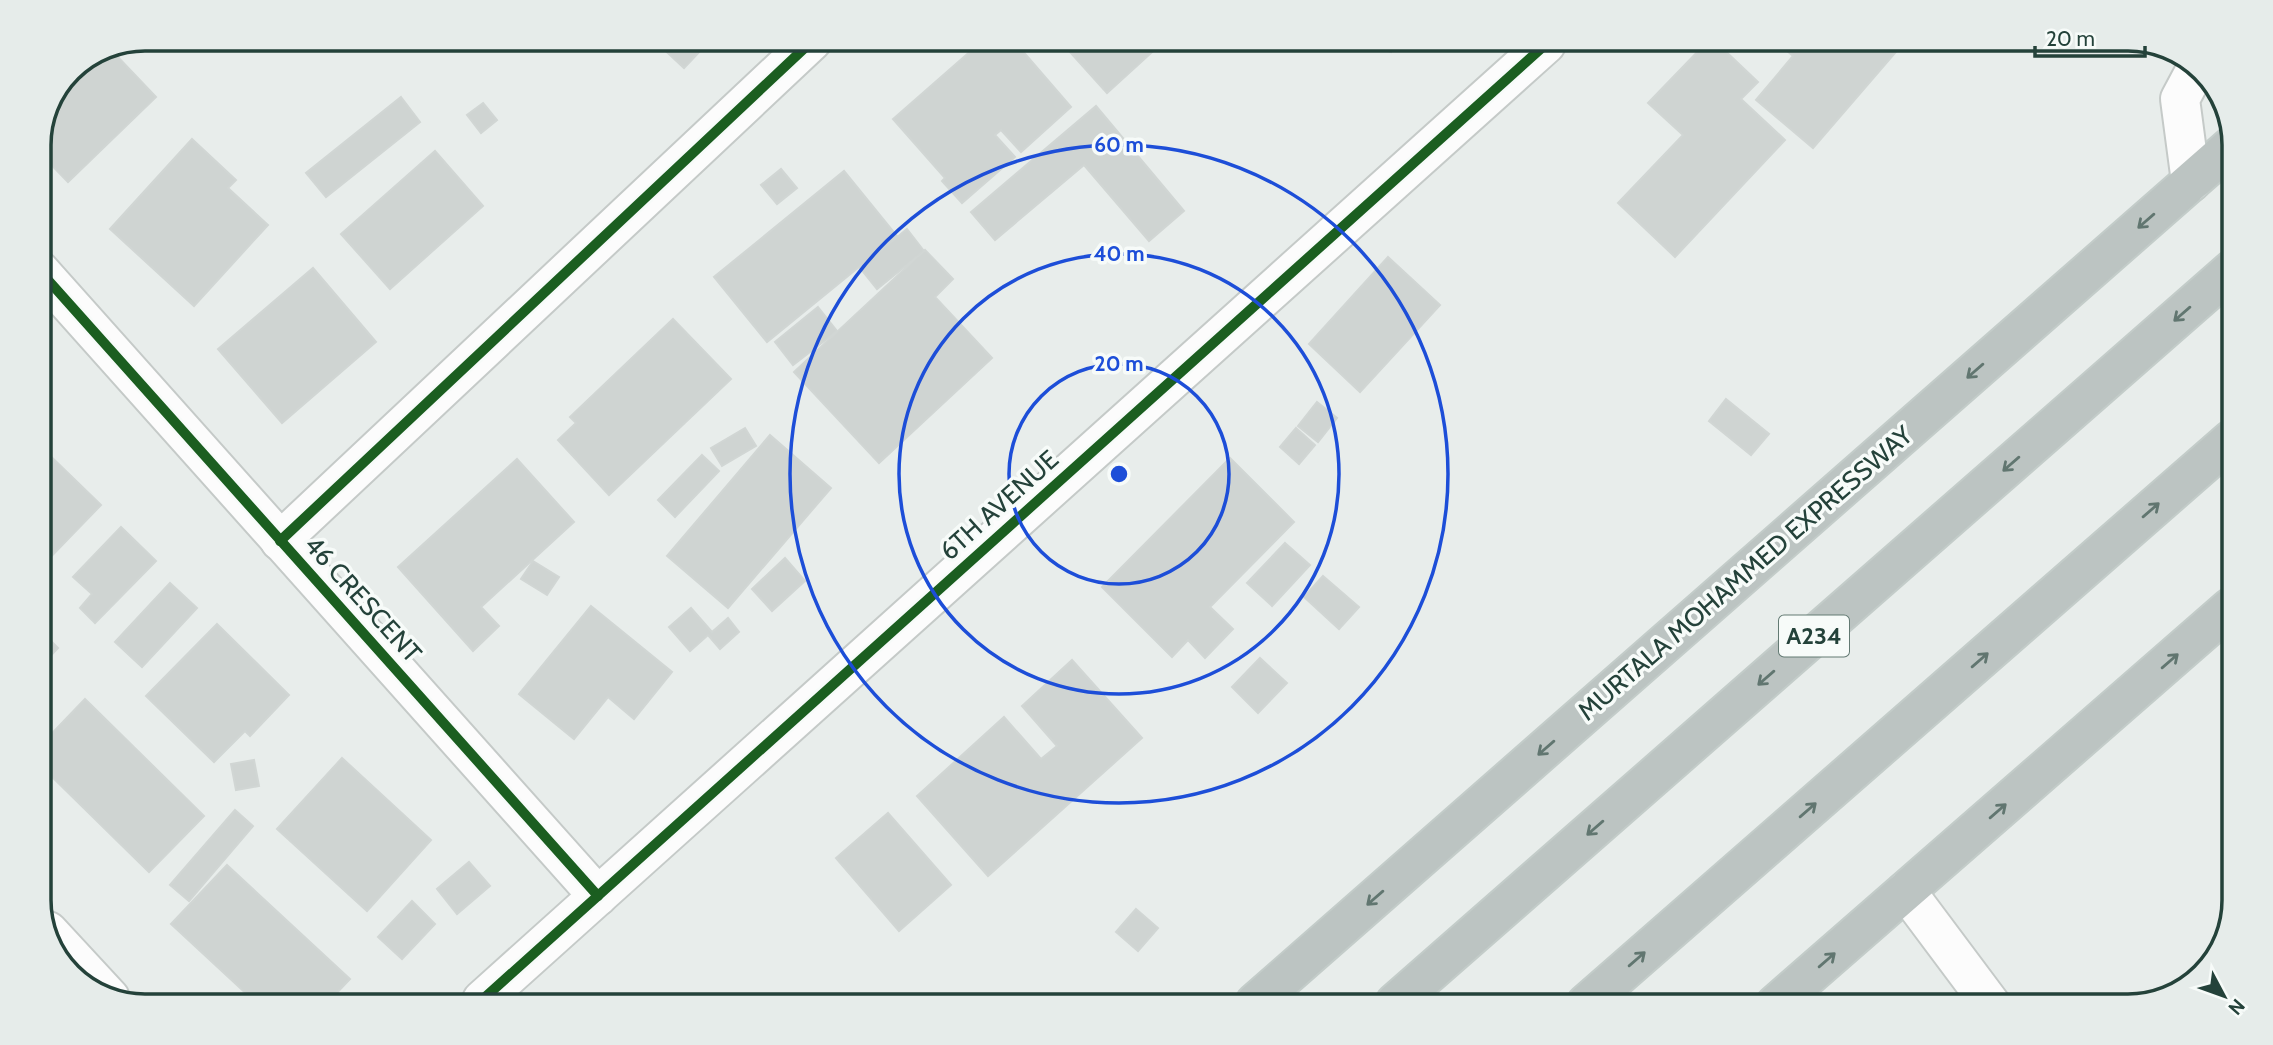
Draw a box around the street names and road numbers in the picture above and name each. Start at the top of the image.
street label: MURTALA MOHAMMED EXPRESSWAY [1571,419,1919,727]
street label: 6TH AVENUE [933,443,1065,567]
street label: 46 CRESCENT [298,529,428,669]
road number: A234 [1779,616,1849,656]

